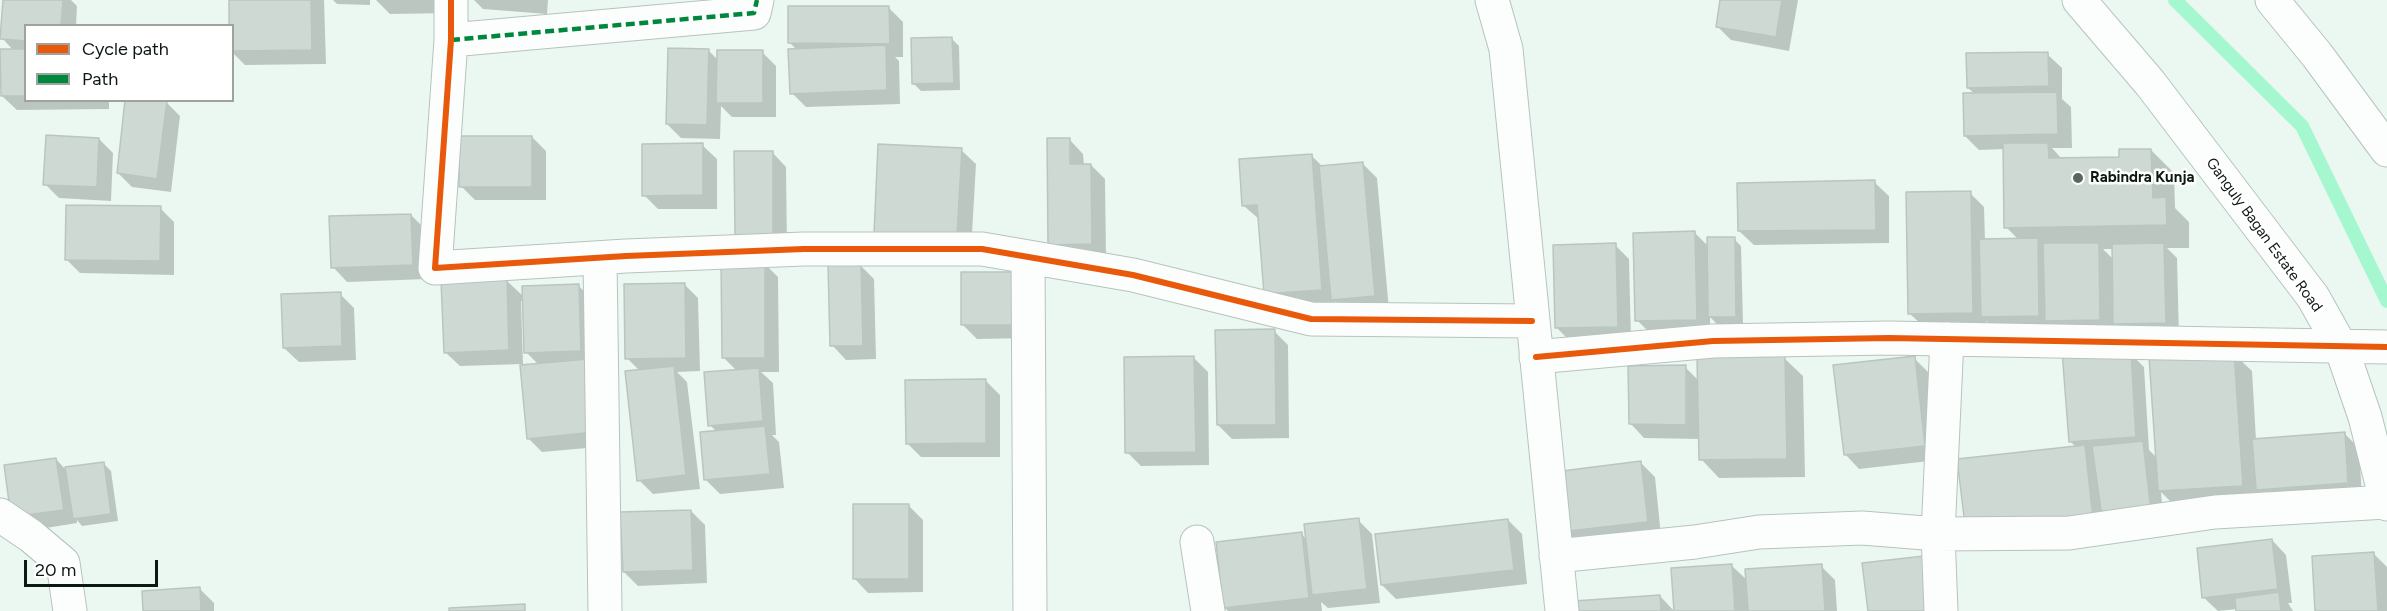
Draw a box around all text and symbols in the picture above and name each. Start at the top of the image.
legend [24,24,234,102]
text: Cycle path [82,38,169,60]
text: Path [82,68,118,90]
street label: Ganguly Bagan Estate Road [2202,154,2326,316]
place label: Rabindra Kunja [2090,169,2195,187]
marker: Rabindra Kunja [2071,171,2085,185]
scale bar [27,548,160,586]
text: 20 m [35,559,76,581]

